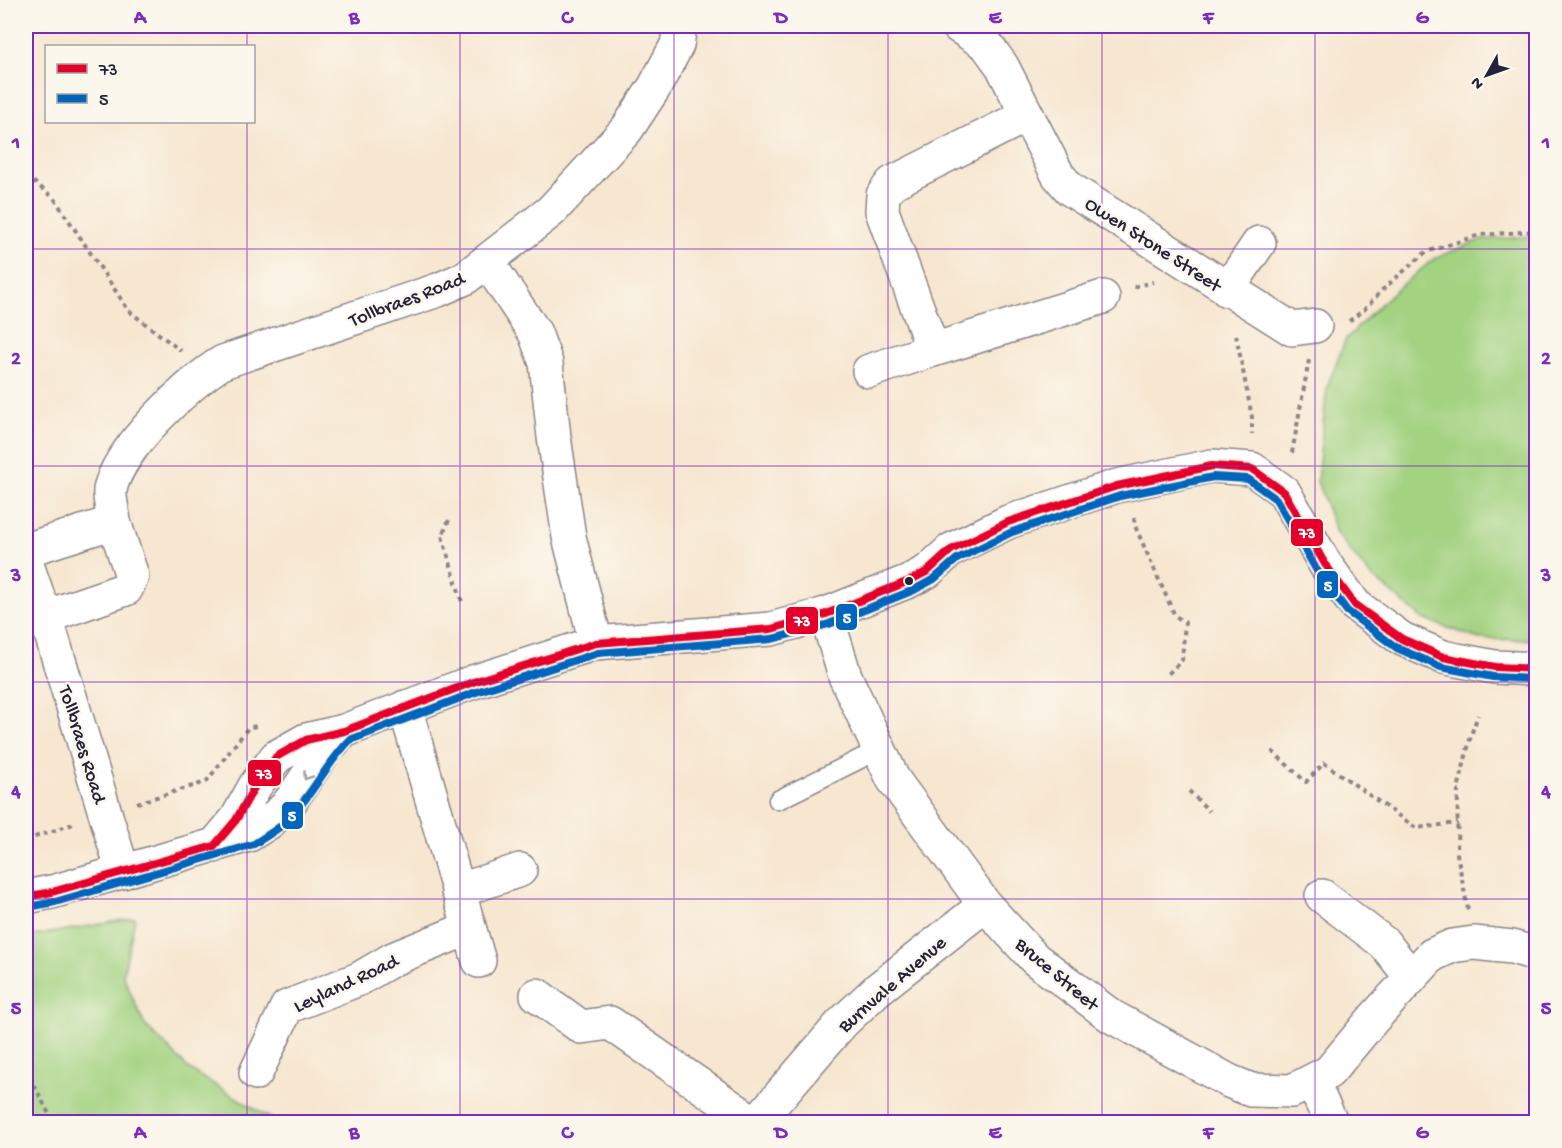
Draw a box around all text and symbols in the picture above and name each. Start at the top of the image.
text: A [133,8,148,31]
text: B [348,8,360,31]
text: C [561,8,575,31]
text: D [772,8,788,31]
text: E [989,8,1003,31]
text: F [1202,8,1215,31]
text: G [1416,8,1430,31]
legend [45,45,255,123]
north arrow [1457,45,1517,105]
text: 73 [98,61,118,82]
text: N [1467,72,1489,93]
text: 5 [99,91,108,112]
text: 1 [11,133,20,156]
text: 1 [1541,133,1550,156]
street label: Owen Stone Street [1080,193,1226,300]
street label: Tollbraes Road [345,268,470,334]
text: 2 [11,349,21,372]
text: 2 [1541,349,1551,372]
line badge: 73 [1290,518,1324,547]
text: 73 [1298,526,1315,545]
text: 3 [10,566,21,589]
text: 3 [1540,566,1551,589]
line badge: 5 [1316,570,1339,599]
unlabelled marker [903,575,915,587]
text: 5 [1324,579,1333,598]
line badge: 5 [835,603,858,631]
line badge: 73 [785,606,819,635]
text: 5 [843,611,852,630]
text: 73 [793,614,810,633]
street label: Tollbraes Road [52,682,110,809]
line badge: 73 [247,759,282,787]
text: 73 [255,767,272,786]
one-way arrow [303,769,314,780]
text: 4 [10,782,21,805]
text: 4 [1540,782,1551,805]
line badge: 5 [281,801,304,830]
text: 5 [288,809,297,828]
street label: Burnvale Avenue [834,932,953,1040]
street label: Bruce Street [1009,933,1104,1018]
street label: Leyland Road [291,950,404,1019]
text: 5 [11,999,22,1022]
text: 5 [1541,999,1552,1022]
text: A [133,1123,148,1146]
text: B [348,1123,360,1146]
text: C [561,1123,575,1146]
text: D [772,1123,788,1146]
text: E [989,1123,1003,1146]
text: F [1202,1123,1215,1146]
text: G [1416,1123,1430,1146]

